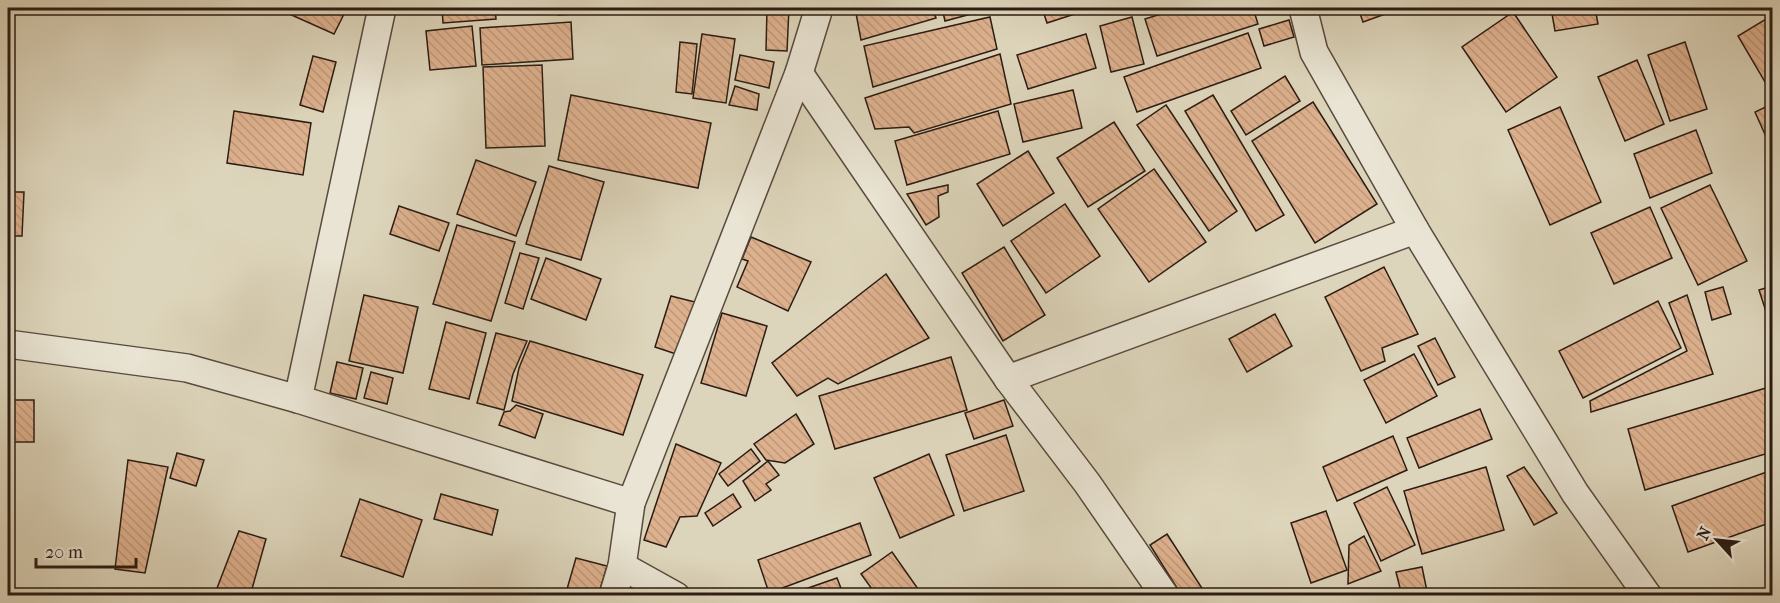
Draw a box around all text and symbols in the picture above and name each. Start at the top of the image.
north arrow [1687,510,1747,570]
text: N [1693,523,1716,543]
scale bar [36,531,136,569]
text: 20 m [45,542,83,563]

